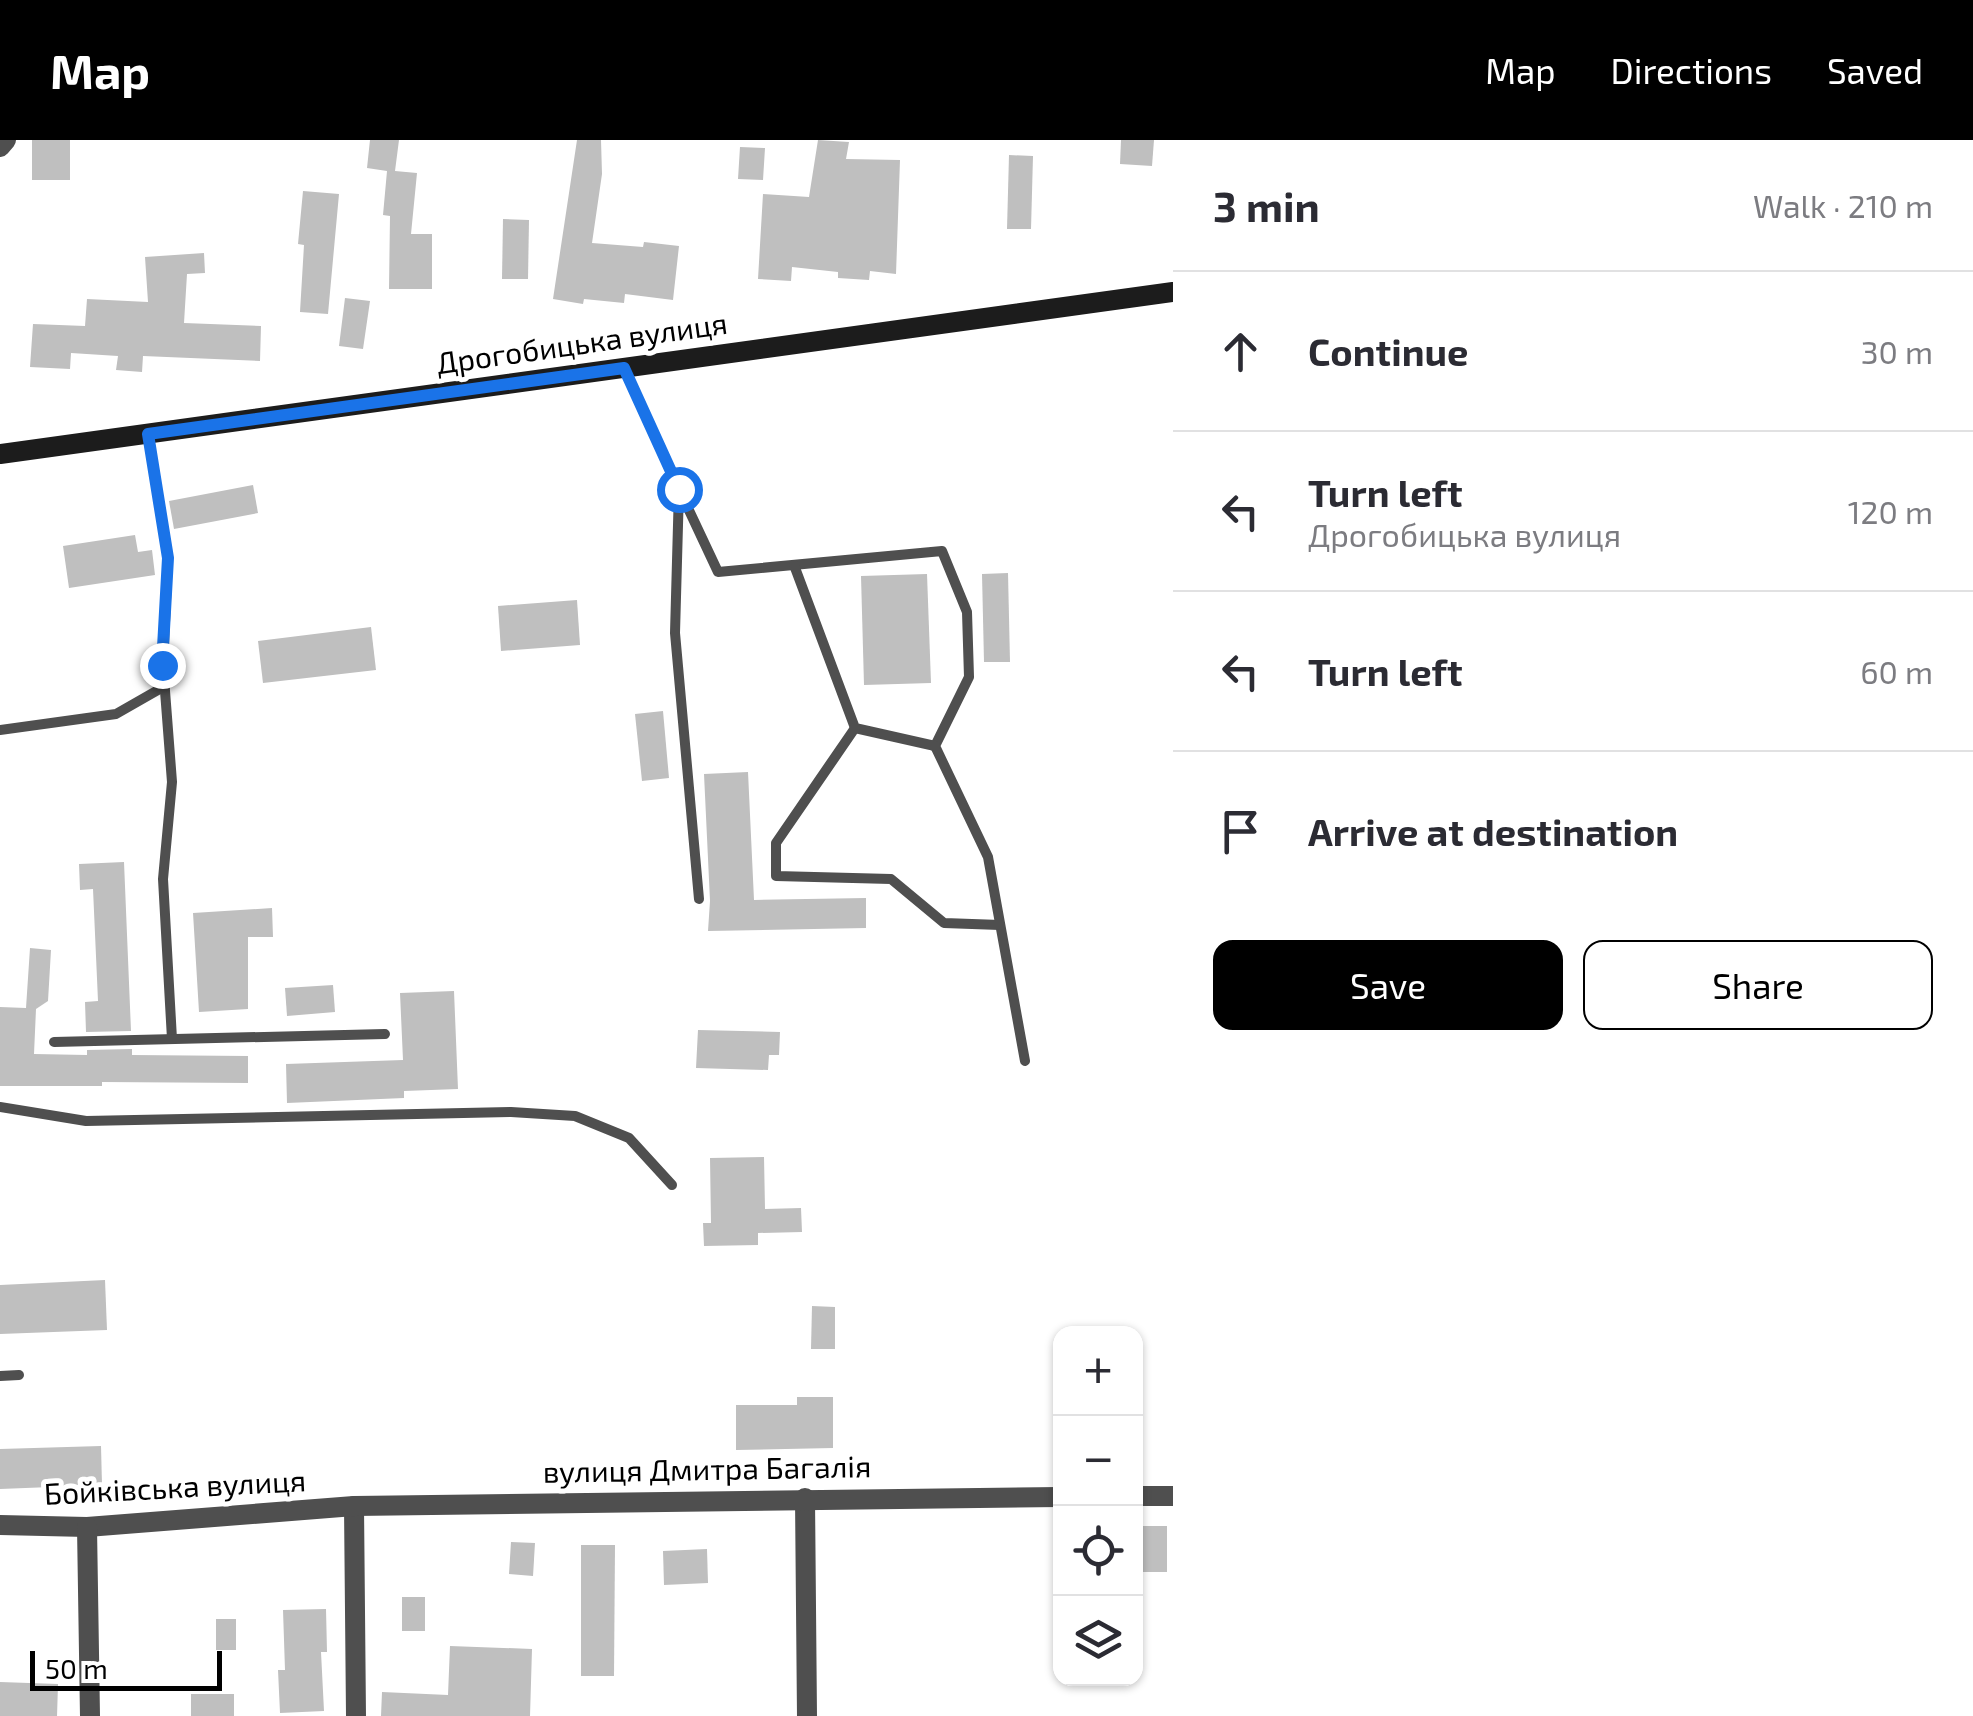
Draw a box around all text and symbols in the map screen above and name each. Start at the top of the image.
text: Map [50,41,150,99]
text: Map [1485,49,1556,91]
text: Directions [1611,49,1772,91]
text: Saved [1827,49,1923,91]
text: 3 min [1213,180,1320,230]
text: Walk · 210 m [1753,186,1933,224]
street label: Дрогобицька вулиця [434,304,730,381]
icon: ahead [1213,324,1268,379]
text: Continue [1308,328,1468,374]
text: 30 m [1861,332,1933,370]
route start [657,467,703,513]
text: Turn left [1308,469,1463,515]
icon: left [1213,484,1268,539]
text: 120 m [1848,492,1933,530]
text: Дрогобицька вулиця [1308,515,1621,553]
route end [140,643,186,689]
icon: left [1213,644,1268,699]
text: Turn left [1308,648,1463,694]
text: 60 m [1860,652,1933,690]
icon: arrive [1213,804,1268,859]
text: Arrive at destination [1308,808,1678,854]
button: Save [1213,940,1563,1030]
button: Share [1583,940,1933,1030]
map controls [1053,1326,1143,1686]
button: + [1053,1326,1143,1416]
button: − [1053,1416,1143,1506]
street label: вулиця Дмитра Багалія [542,1447,872,1490]
street label: Бойківська вулиця [43,1461,307,1512]
button: locate [1053,1506,1143,1596]
button: layers [1053,1596,1143,1686]
scale bar [30,1646,222,1690]
text: 50 m [45,1651,108,1685]

